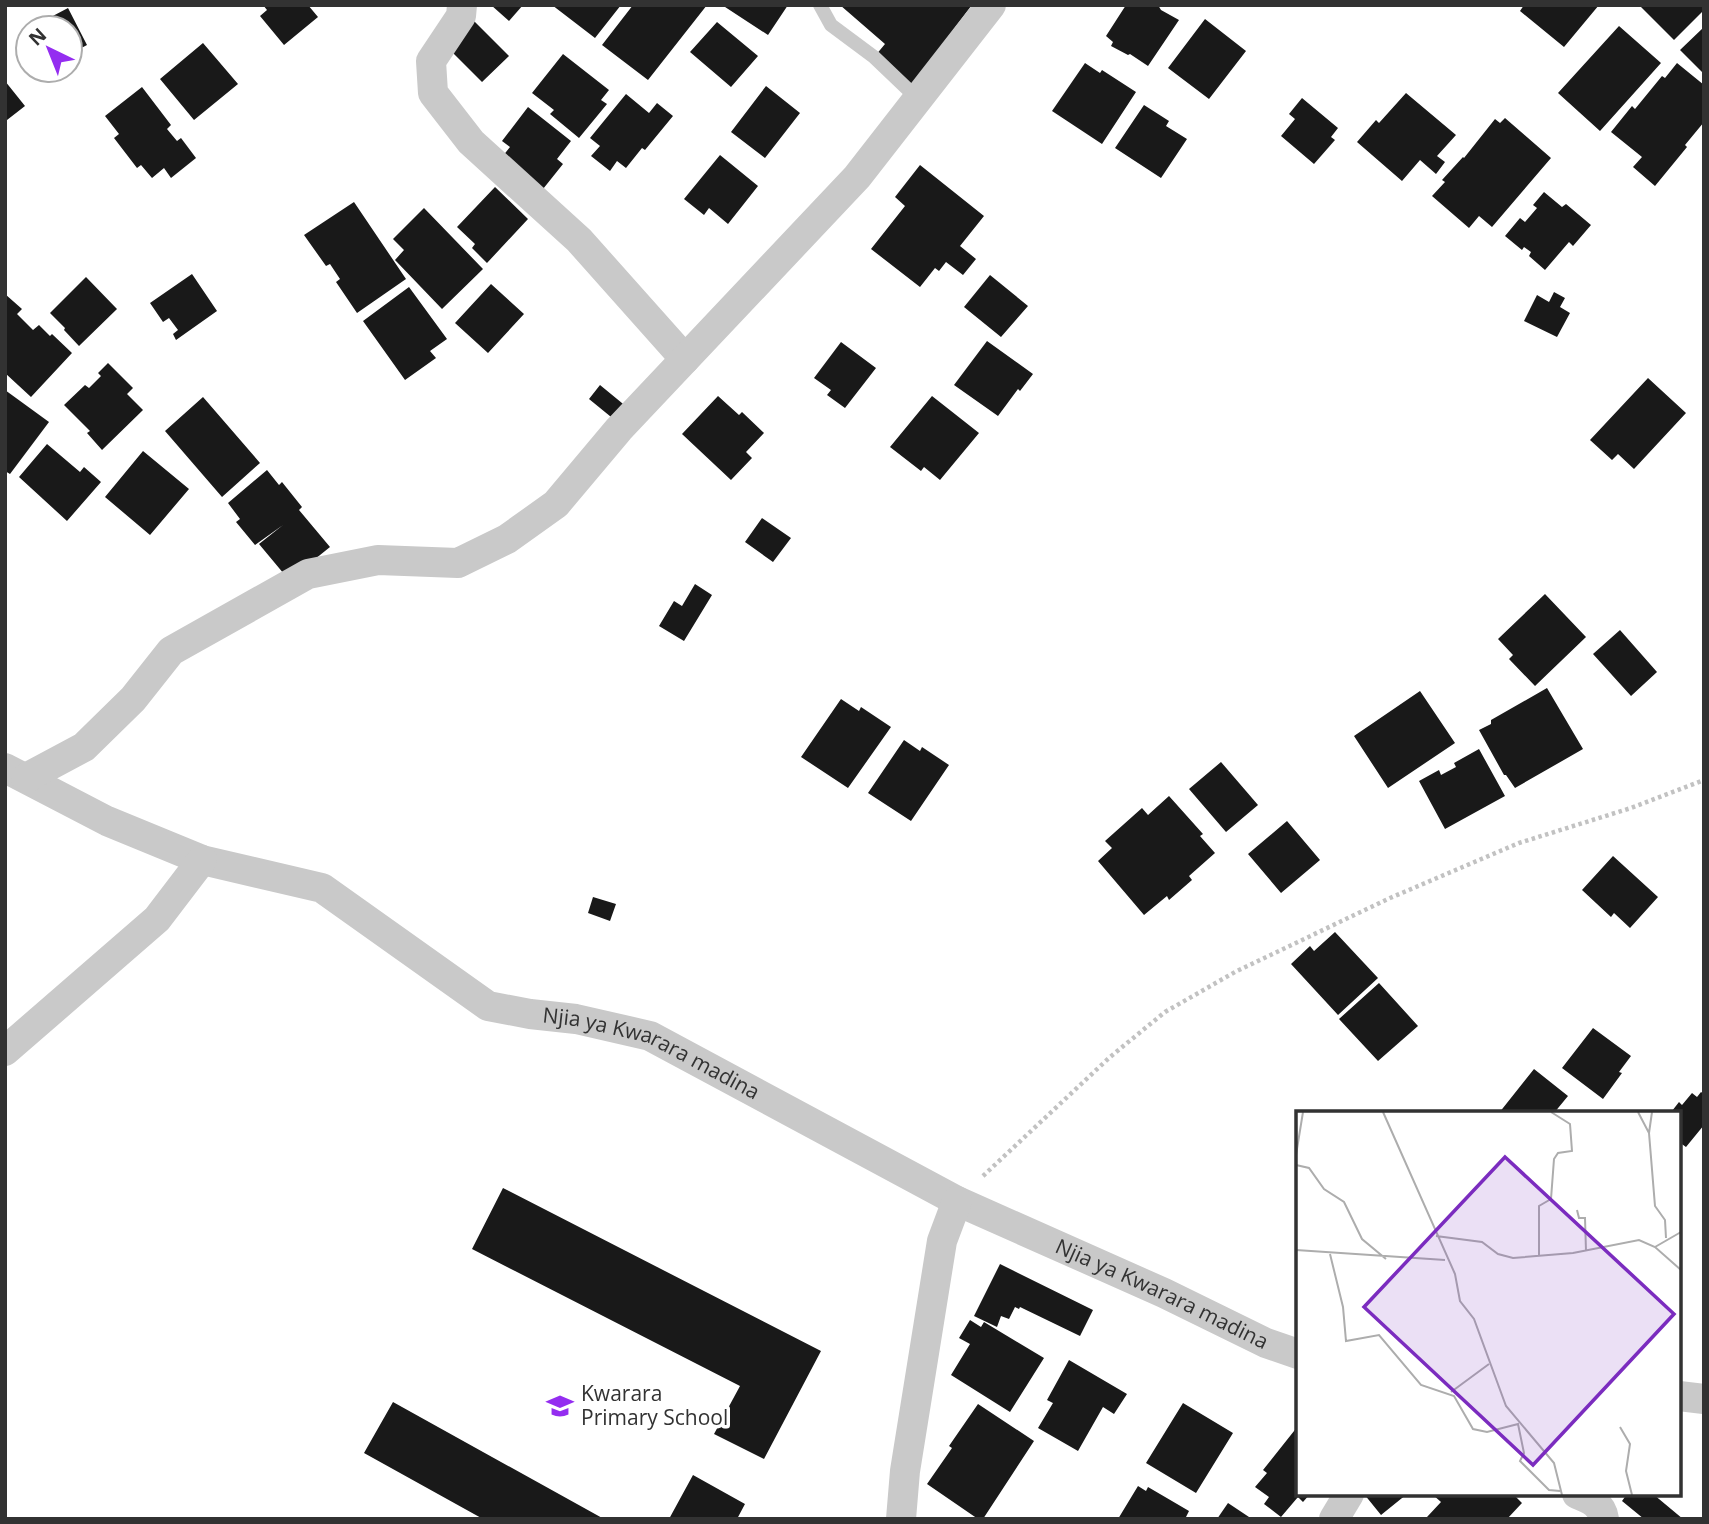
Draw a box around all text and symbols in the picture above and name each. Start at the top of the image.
north arrow [14,14,84,84]
text: N [23,22,52,51]
street label: Njia ya Kwarara madina [541,1000,765,1105]
inset map [1296,1111,1681,1496]
street label: Njia ya Kwarara madina [1051,1232,1273,1355]
place label: Kwarara Primary School [581,1379,728,1431]
school or university icon: Kwarara Primary School [545,1391,575,1421]

